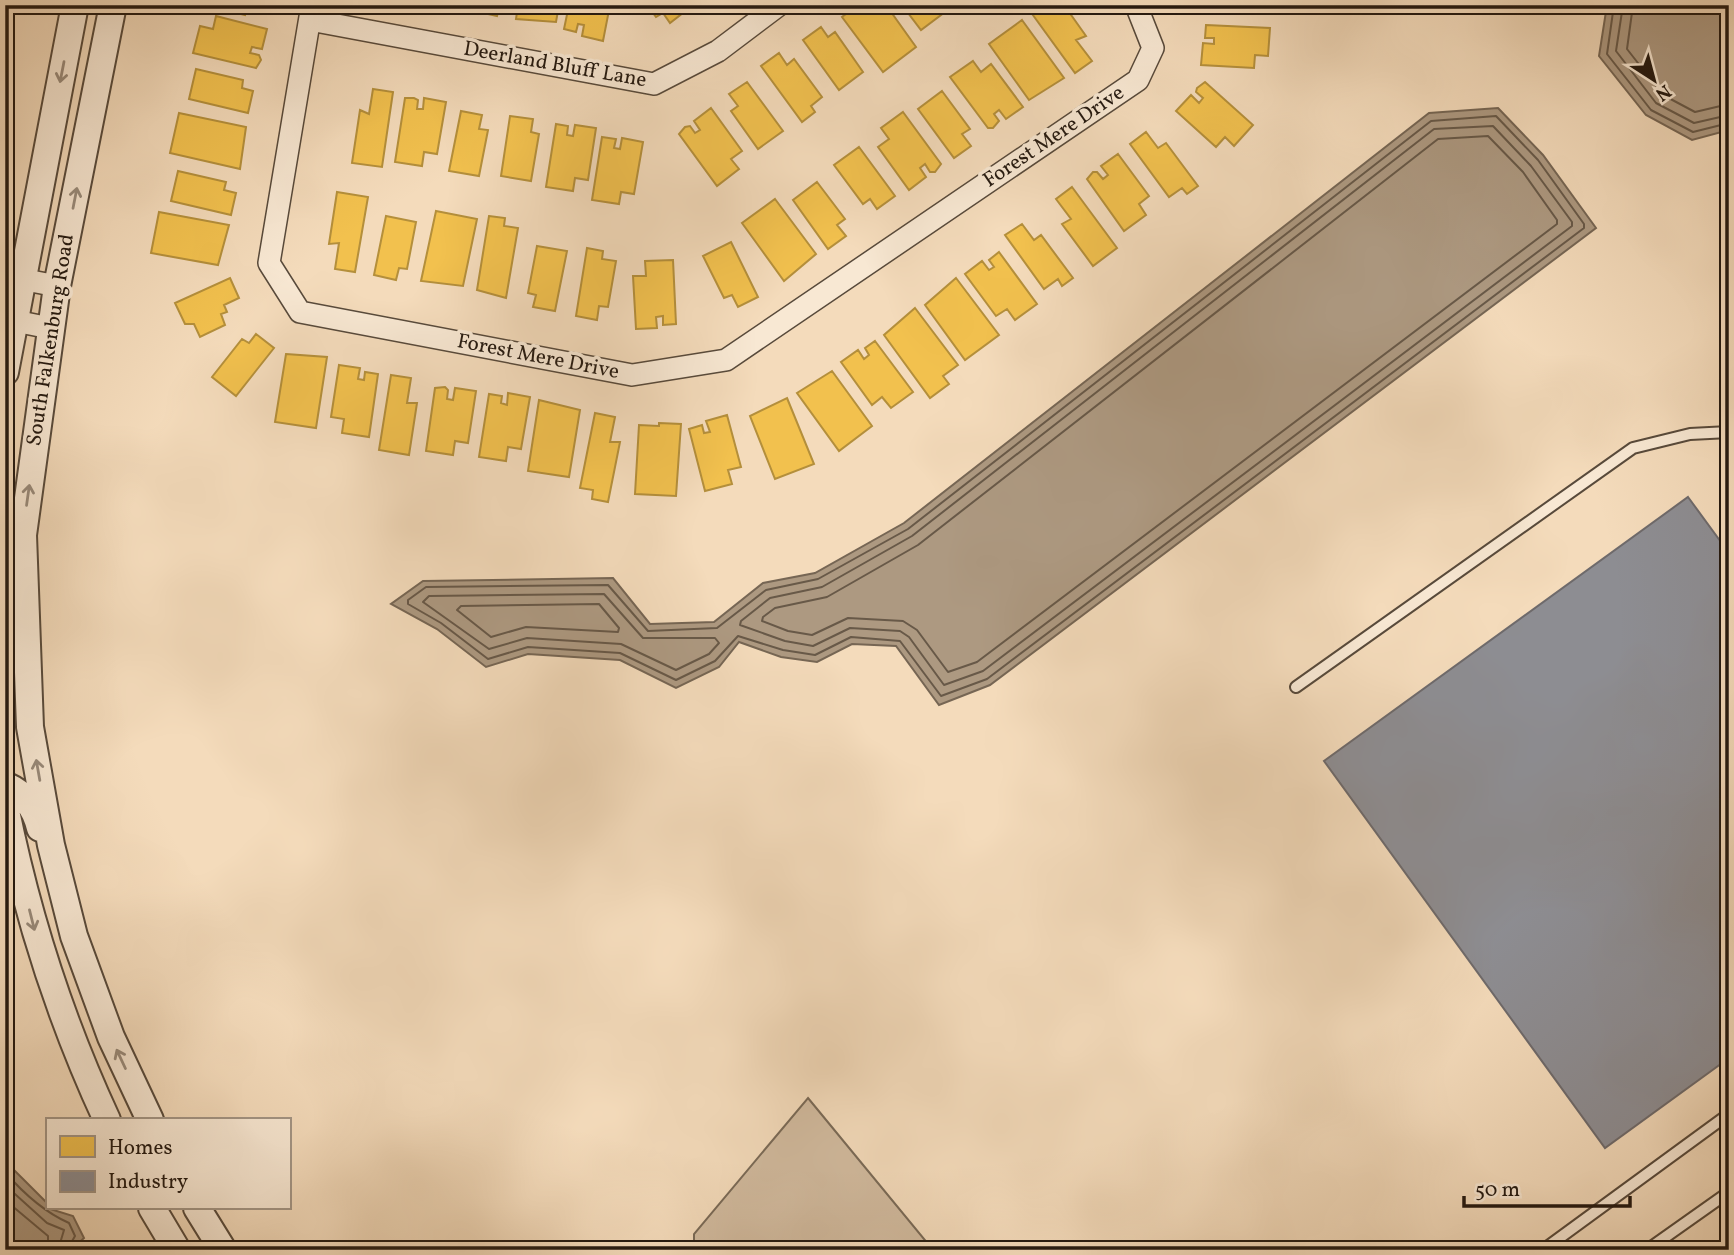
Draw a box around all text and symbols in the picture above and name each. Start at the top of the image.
street label: Deerland Bluff Lane [461,35,649,95]
north arrow [1618,46,1688,116]
one-way arrow [55,60,68,83]
text: N [1649,78,1676,107]
street label: Forest Mere Drive [978,79,1130,195]
one-way arrow [68,187,82,210]
street label: South Falkenburg Road [20,232,82,448]
street label: Forest Mere Drive [454,327,622,387]
one-way arrow [22,484,35,507]
one-way arrow [31,759,44,782]
one-way arrow [26,908,39,931]
one-way arrow [114,1048,127,1070]
legend [46,1118,290,1210]
text: Homes [108,1134,173,1163]
scale bar [1464,1164,1631,1208]
text: Industry [108,1168,189,1197]
text: 50 m [1475,1176,1520,1205]

